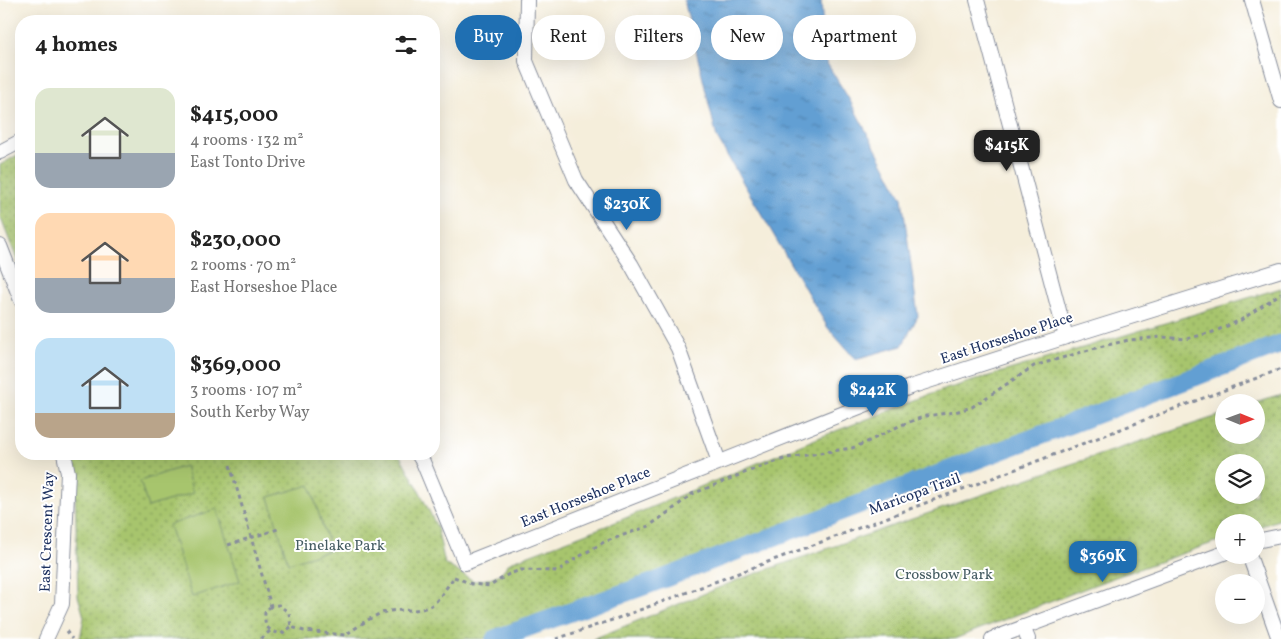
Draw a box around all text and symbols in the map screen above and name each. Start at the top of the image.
chip: Buy [455,15,522,60]
chip: Rent [532,15,605,60]
chip: Filters [615,15,701,60]
chip: New [711,15,783,60]
chip: Apartment [793,15,916,60]
text: 4 homes [35,31,118,60]
icon: filters [392,31,420,59]
text: $415,000 [190,101,278,130]
icon: home [75,108,135,168]
text: 4 rooms · 132 m² [190,130,303,152]
pin: $415K [972,130,1042,172]
text: $415K [985,135,1029,157]
text: East Tonto Drive [190,152,305,174]
pin: $230K [592,188,662,231]
text: $230K [604,194,650,216]
text: $230,000 [190,226,281,255]
icon: home [75,233,135,293]
text: 2 rooms · 70 m² [190,255,296,277]
text: East Horseshoe Place [190,277,337,299]
street label: East Horseshoe Place [938,308,1076,370]
text: $369,000 [190,351,281,380]
icon: home [75,358,135,418]
pin: $242K [838,374,908,417]
text: 3 rooms · 107 m² [190,380,303,402]
text: $242K [850,380,896,402]
north arrow [1215,394,1265,444]
map controls [1215,394,1265,624]
text: South Kerby Way [190,402,310,424]
button: layers [1215,454,1265,504]
street label: East Horseshoe Place [518,462,654,534]
street label: Maricopa Trail [866,469,964,521]
street label: East Crescent Way [35,471,61,593]
button: + [1215,514,1265,564]
park label: Pinelake Park [295,536,385,557]
pin: $369K [1068,540,1138,583]
text: $369K [1080,546,1126,568]
park label: Crossbow Park [895,565,993,586]
button: − [1215,574,1265,624]

